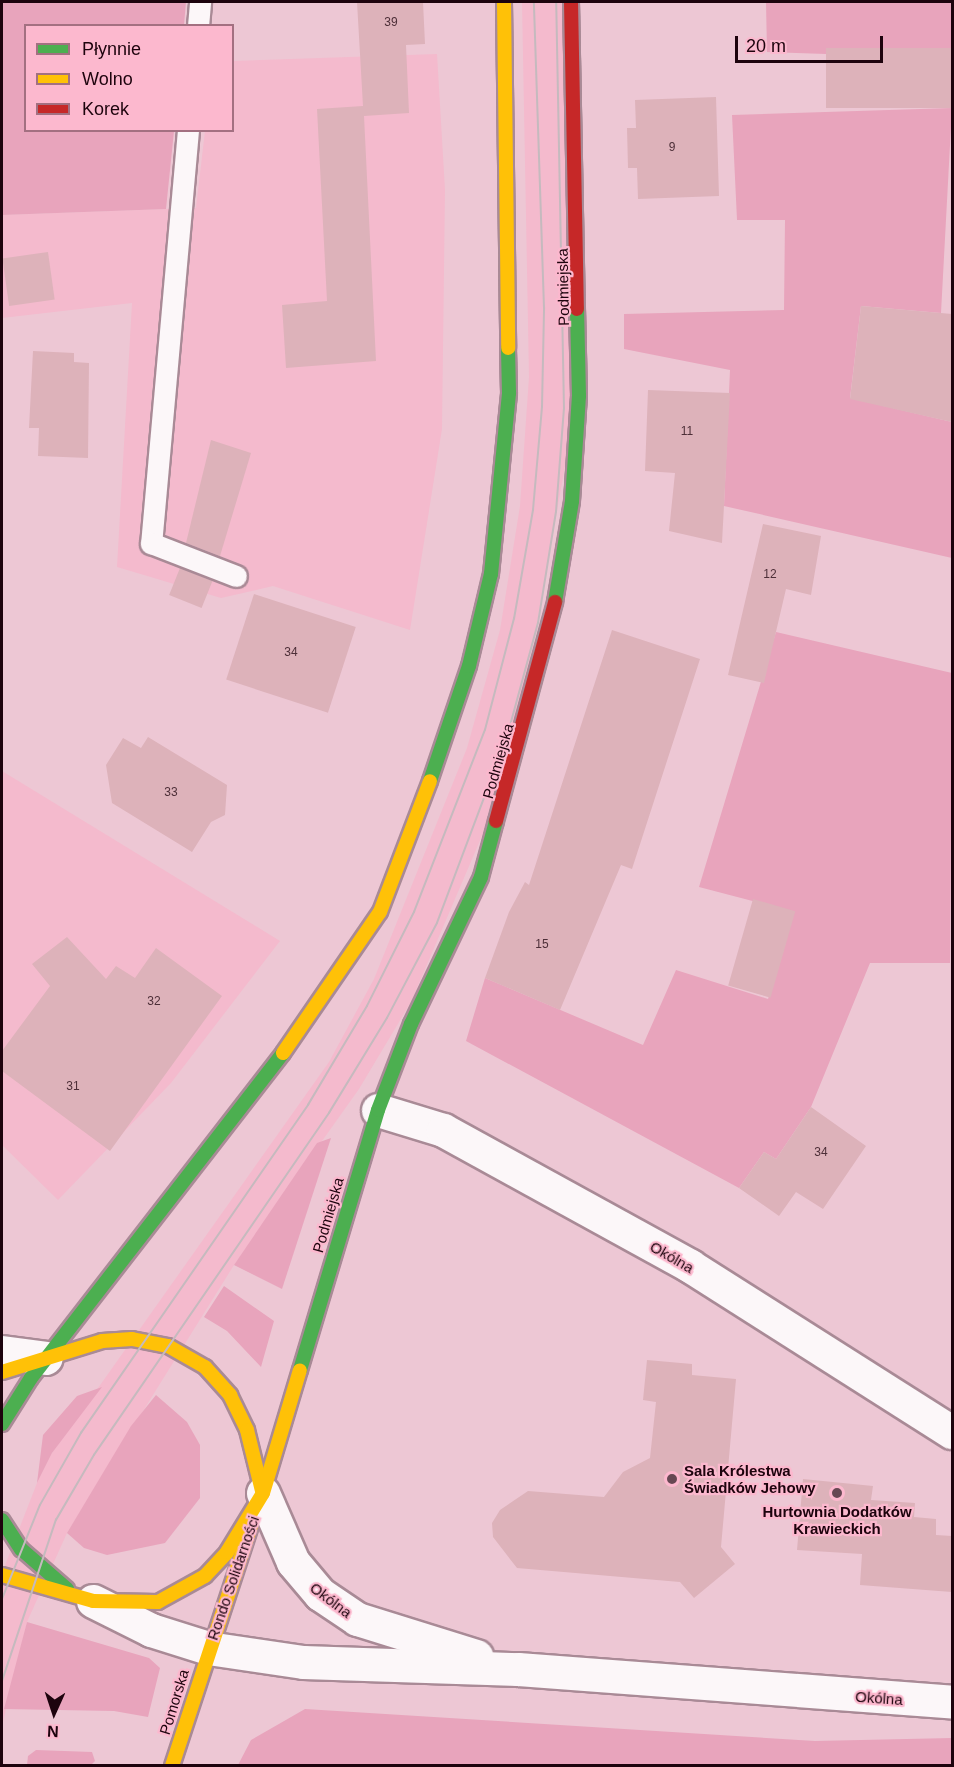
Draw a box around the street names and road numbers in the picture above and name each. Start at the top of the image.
street label: Podmiejska [553,248,573,326]
street label: Podmiejska [479,721,517,801]
street label: Podmiejska [309,1175,347,1255]
street label: Okólna [647,1237,697,1277]
street label: Rondo Solidarności [203,1514,263,1642]
street label: Okólna [307,1579,355,1621]
street label: Pomorska [156,1667,192,1737]
street label: Okólna [855,1687,903,1709]

